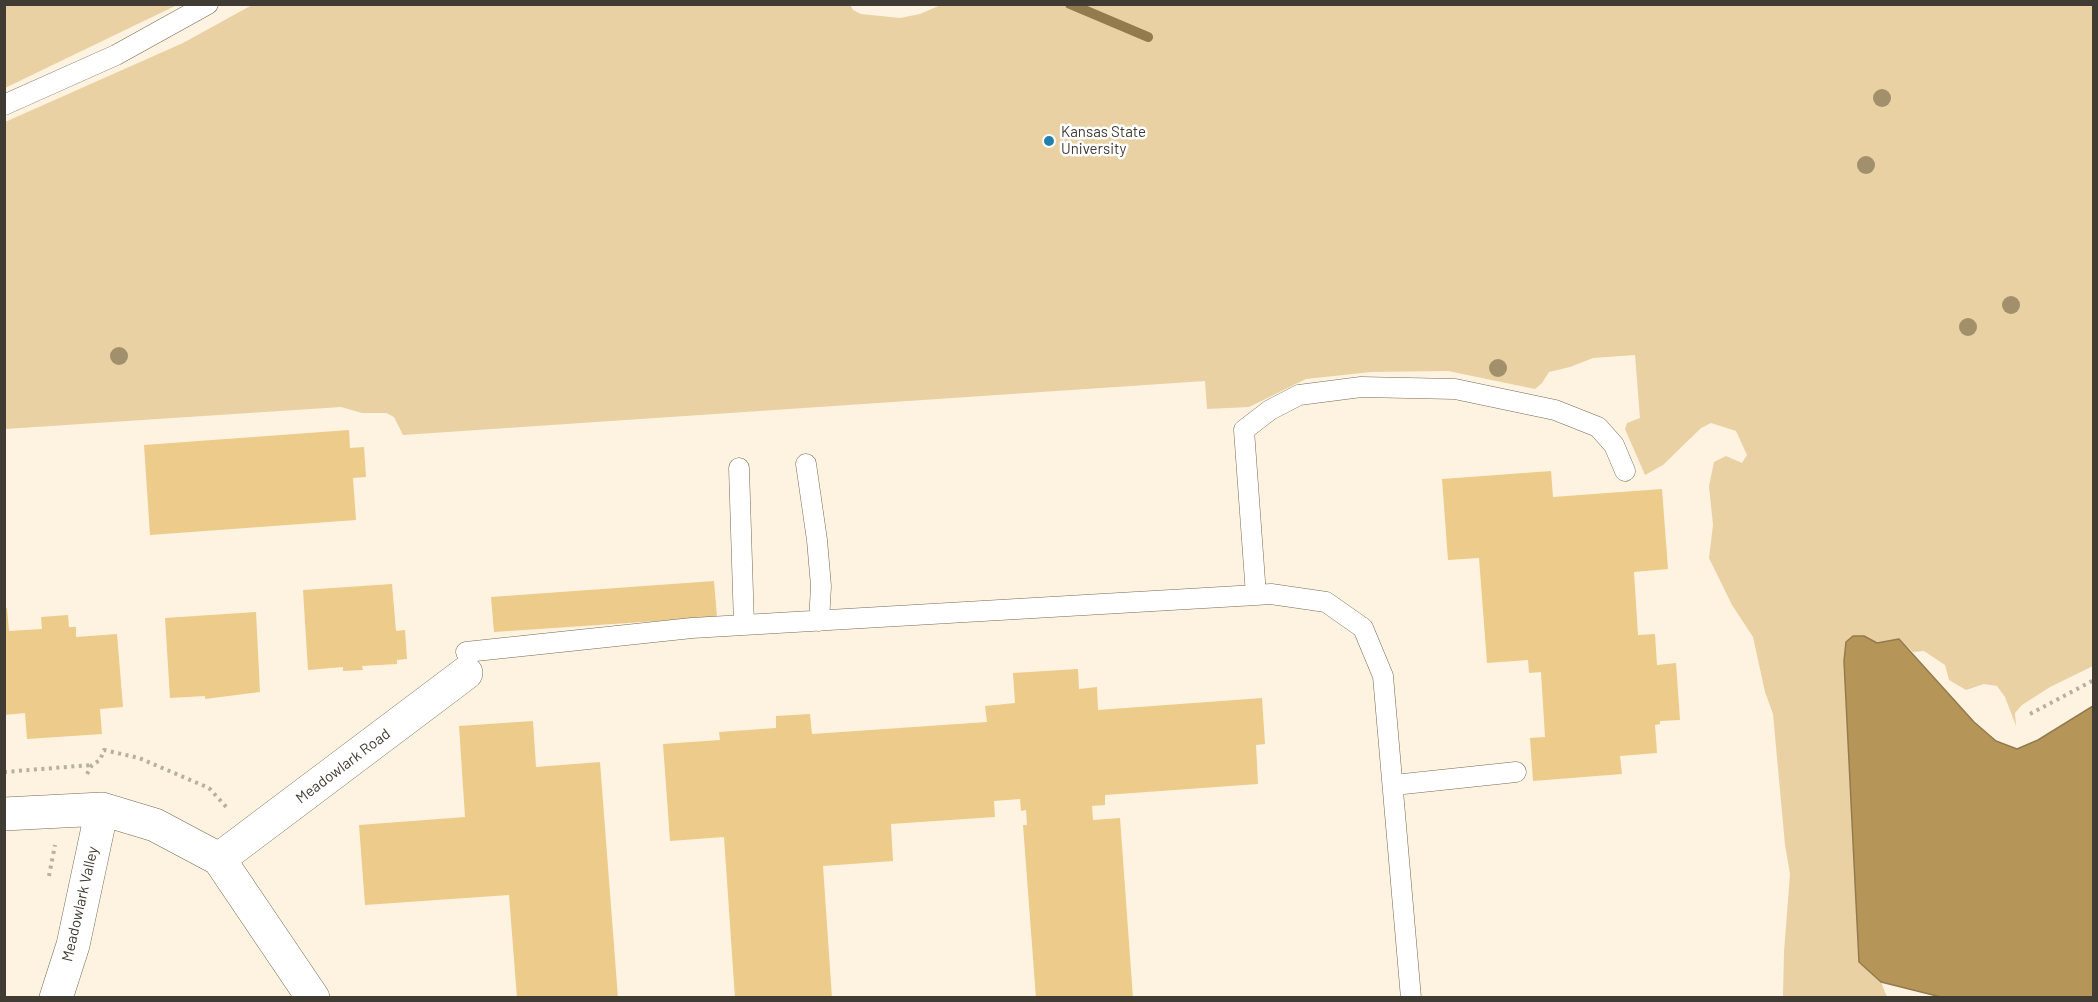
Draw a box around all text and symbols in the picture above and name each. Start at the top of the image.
place label: Kansas State University [1061,123,1146,158]
marker: Kansas State University [1042,134,1056,148]
street label: Meadowlark Road [292,725,394,807]
street label: Meadowlark Valley [58,845,102,963]

